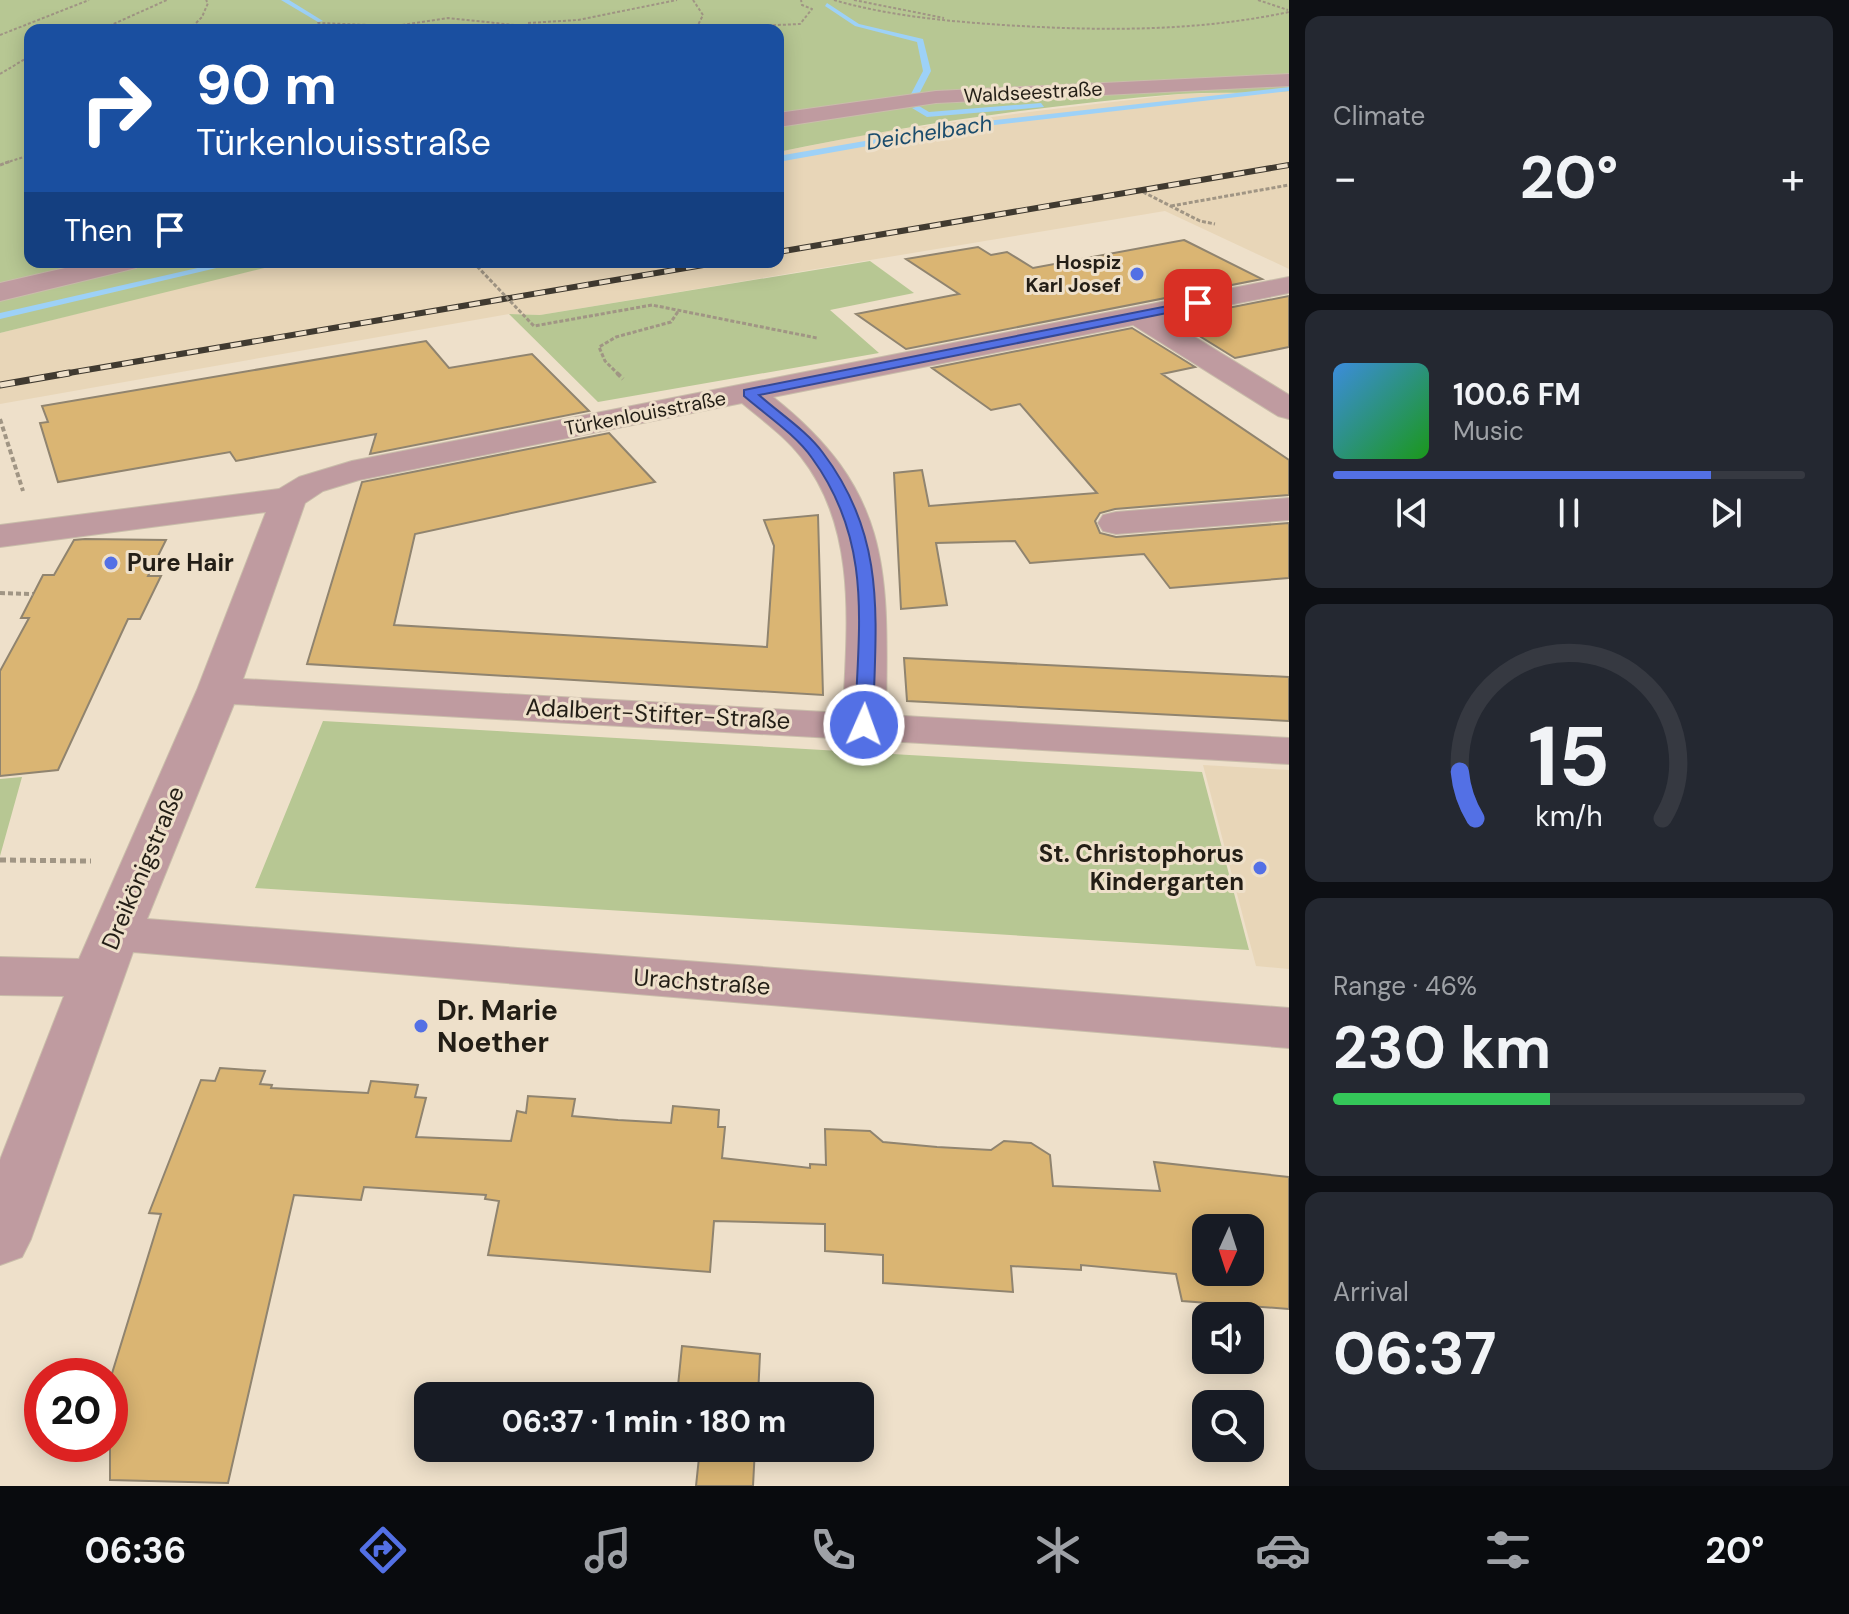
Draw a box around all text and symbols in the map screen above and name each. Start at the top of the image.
text: 90 m [196,48,337,121]
icon: right [64,56,168,160]
street label: Waldseestraße [963,75,1103,109]
text: Climate [1333,99,1425,133]
water label: Deichelbach [864,108,994,157]
text: Türkenlouisstraße [196,119,491,166]
text: 20° [1520,138,1618,217]
text: − [1333,149,1357,207]
text: + [1781,149,1805,207]
icon: arrive [148,208,192,252]
text: Then [64,211,132,250]
place label: Hospiz Karl Josef [1026,249,1121,298]
marker: Hospiz Karl Josef [1128,265,1146,283]
pin [1164,269,1232,337]
icon: arrive [1176,281,1220,325]
text: 100.6 FM [1453,375,1581,414]
street label: Türkenlouisstraße [562,385,728,441]
text: Music [1453,414,1524,448]
icon: previous [1390,491,1434,535]
icon: pause [1547,491,1591,535]
icon: next [1704,491,1748,535]
place label: Pure Hair [127,547,234,578]
marker: Pure Hair [102,554,120,572]
position arrow [822,683,906,767]
street label: Adalbert-Stifter-Straße [525,691,791,736]
text: 15 [1528,702,1610,811]
street label: Dreikönigstraße [94,781,191,954]
text: km/h [1535,798,1603,835]
place label: St. Christophorus Kindergarten [1039,838,1244,897]
marker: St. Christophorus Kindergarten [1251,859,1269,877]
street label: Urachstraße [633,961,772,1002]
text: Range · 46% [1333,969,1477,1003]
place label: Dr. Marie Noether [437,992,558,1061]
text: 230 km [1333,1008,1551,1087]
marker: Dr. Marie Noether [412,1017,430,1035]
north arrow [1192,1214,1264,1286]
map controls [1192,1214,1264,1462]
text: Arrival [1333,1275,1409,1309]
button: sound [1192,1302,1264,1374]
text: 06:37 [1333,1314,1497,1393]
speed limit sign: 20 [24,1358,128,1462]
button: search [1192,1390,1264,1462]
text: 06:37 · 1 min · 180 m [502,1402,786,1441]
icon: directions [355,1522,411,1578]
icon: music [580,1522,636,1578]
icon: phone [805,1522,861,1578]
icon: climate [1030,1522,1086,1578]
icon: car [1255,1522,1311,1578]
icon: filters [1480,1522,1536,1578]
text: 06:36 [85,1527,186,1574]
text: 20° [1705,1527,1764,1574]

